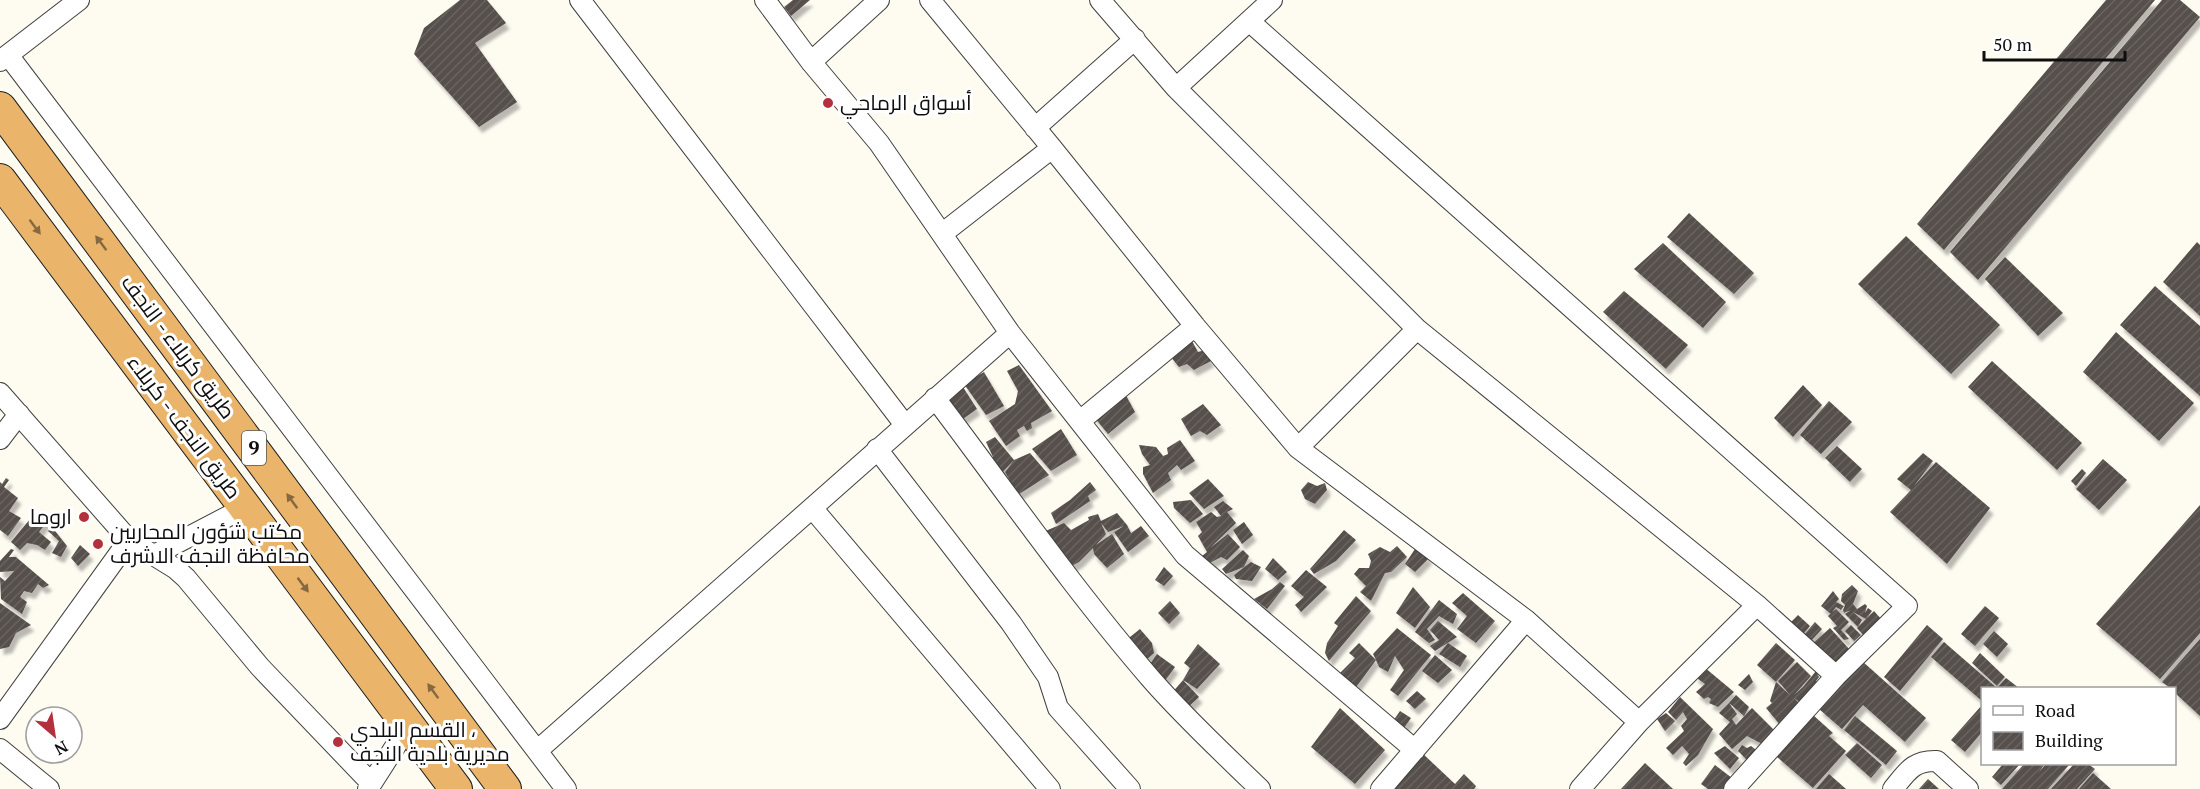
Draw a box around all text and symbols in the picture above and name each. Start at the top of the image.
scale bar [1984,24,2125,62]
text: 50 m [1993,32,2033,56]
place label: أسواق الرماحي [840,88,972,119]
marker: أسواق الرماحي [821,96,835,110]
one-way arrow [29,219,41,235]
one-way arrow [95,236,107,252]
street label: طريق کربلاء - النجف [115,269,242,424]
street label: طريق النجف - کربلاء [121,349,248,504]
road number: 9 [242,431,266,465]
one-way arrow [287,493,299,508]
place label: اروما [30,502,72,530]
marker: اروما [77,510,91,524]
place label: مكتب شؤون المحاربين محافظة النجف الاشرف [110,517,310,569]
marker: مكتب شؤون المحاربين محافظة النجف الاشرف [91,537,105,551]
one-way arrow [296,577,308,592]
one-way arrow [428,684,440,699]
legend [1981,687,2176,765]
text: Road [2035,698,2075,722]
north arrow [24,705,84,765]
place label: القسم البلدي ، مديرية بلدية النجف [350,715,510,767]
text: Building [2035,728,2103,752]
marker: القسم البلدي ، مديرية بلدية النجف [331,735,345,749]
text: N [51,736,72,761]

